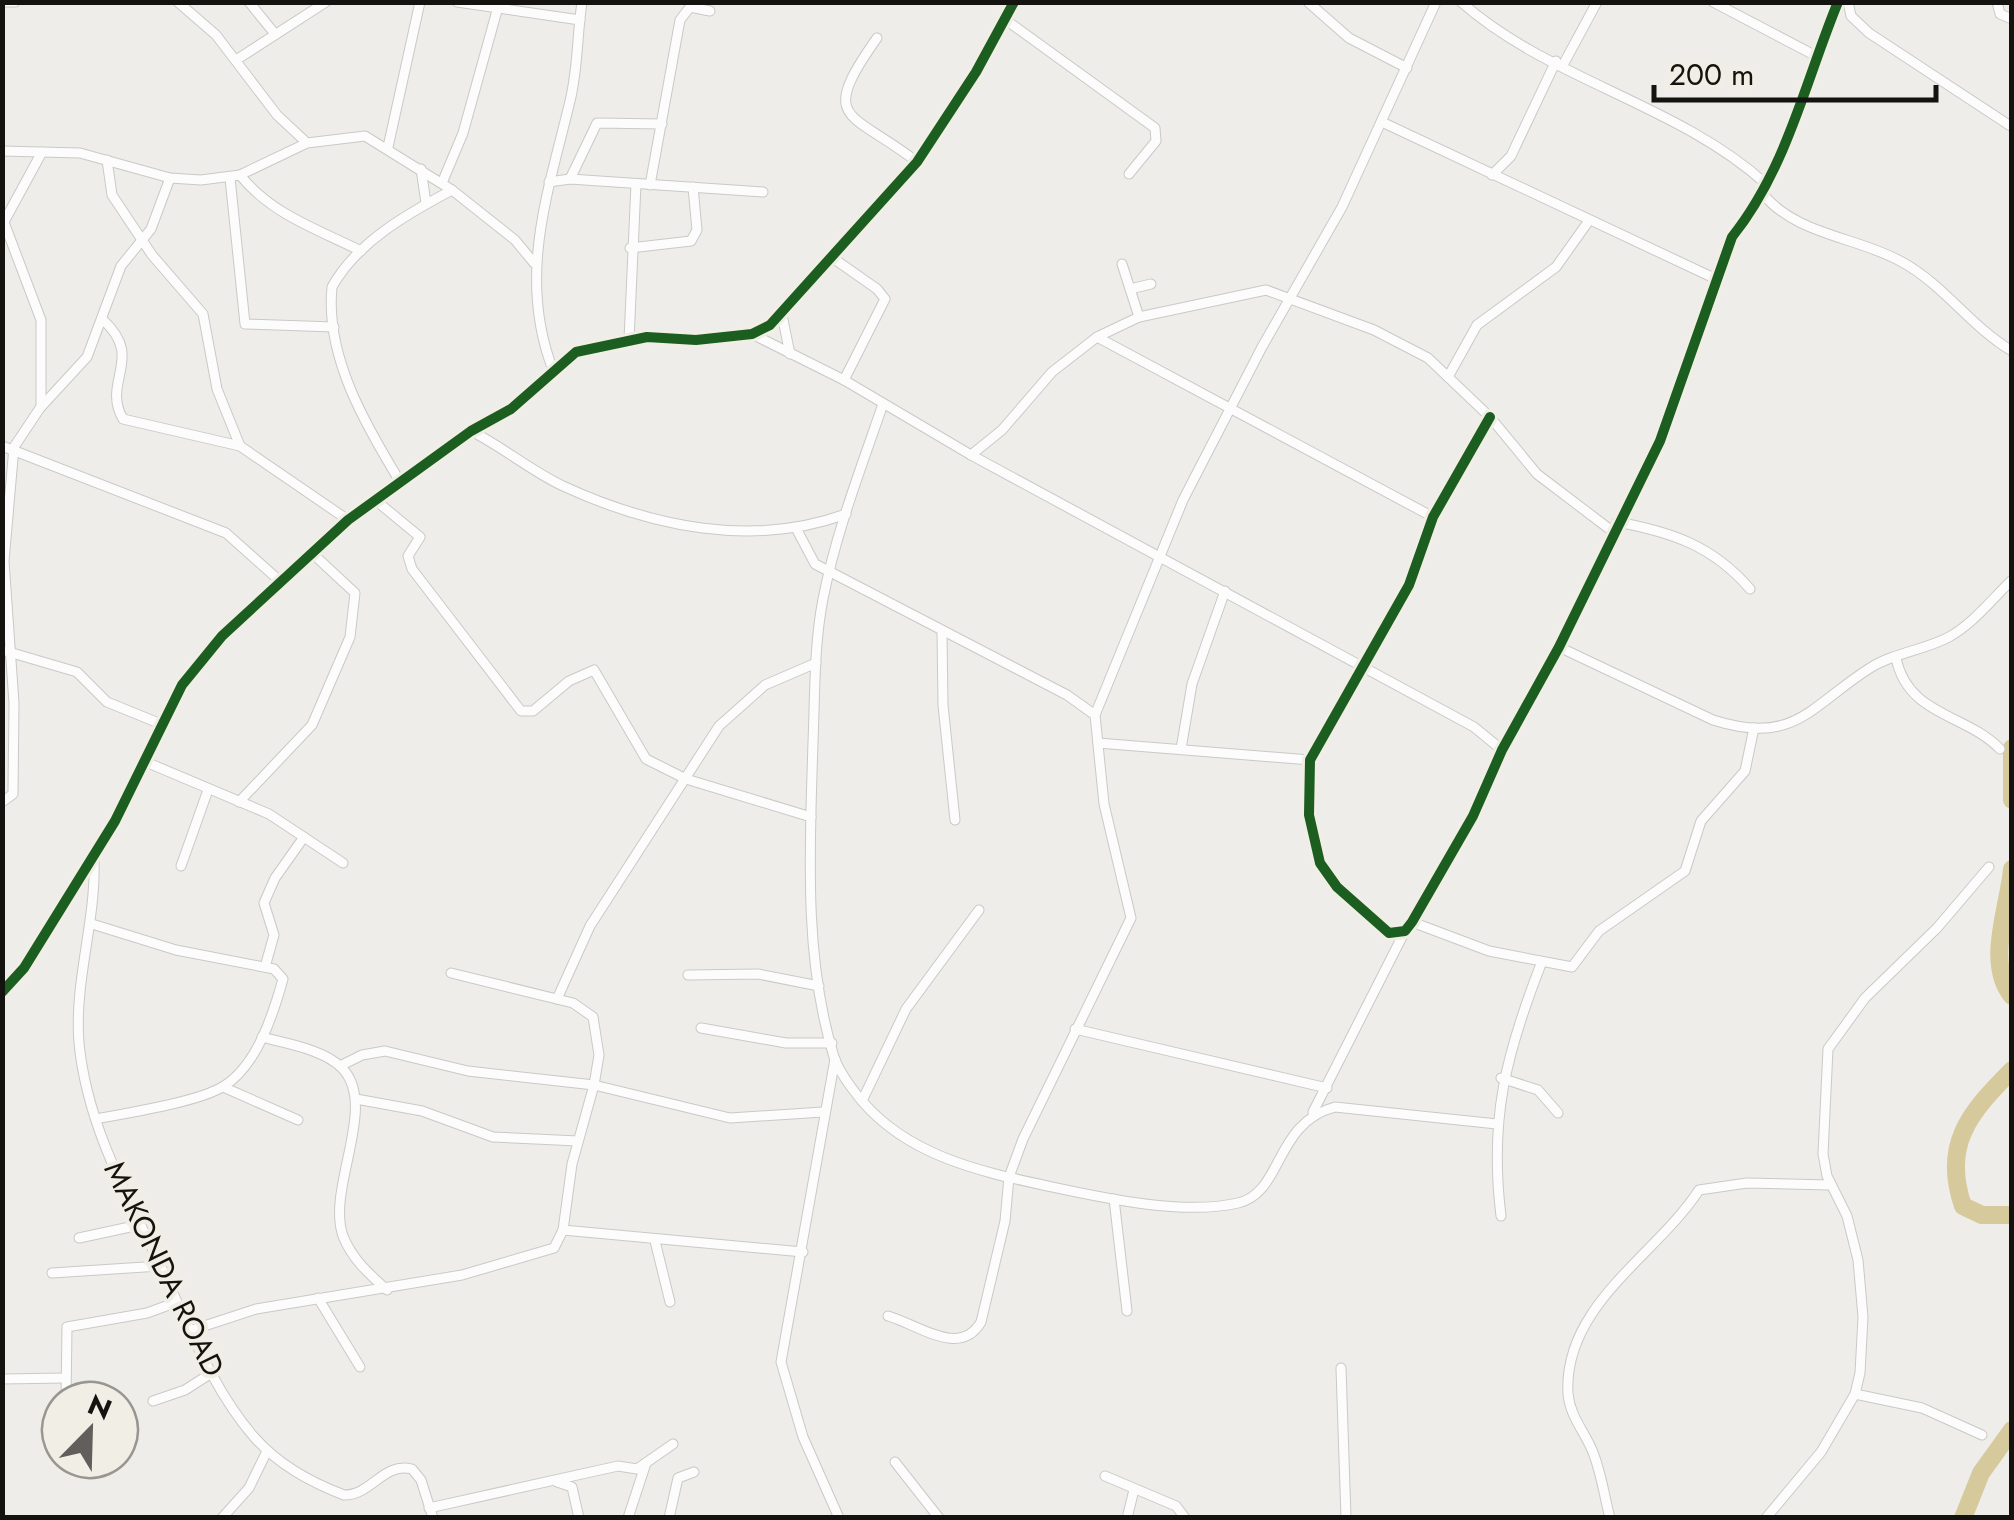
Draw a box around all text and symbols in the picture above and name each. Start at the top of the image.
scale bar [1654,40,1936,102]
text: 200 m [1669,53,1754,96]
street label: MAKONDA ROAD [94,1154,235,1384]
north arrow [40,1380,140,1480]
text: N [81,1384,118,1431]

